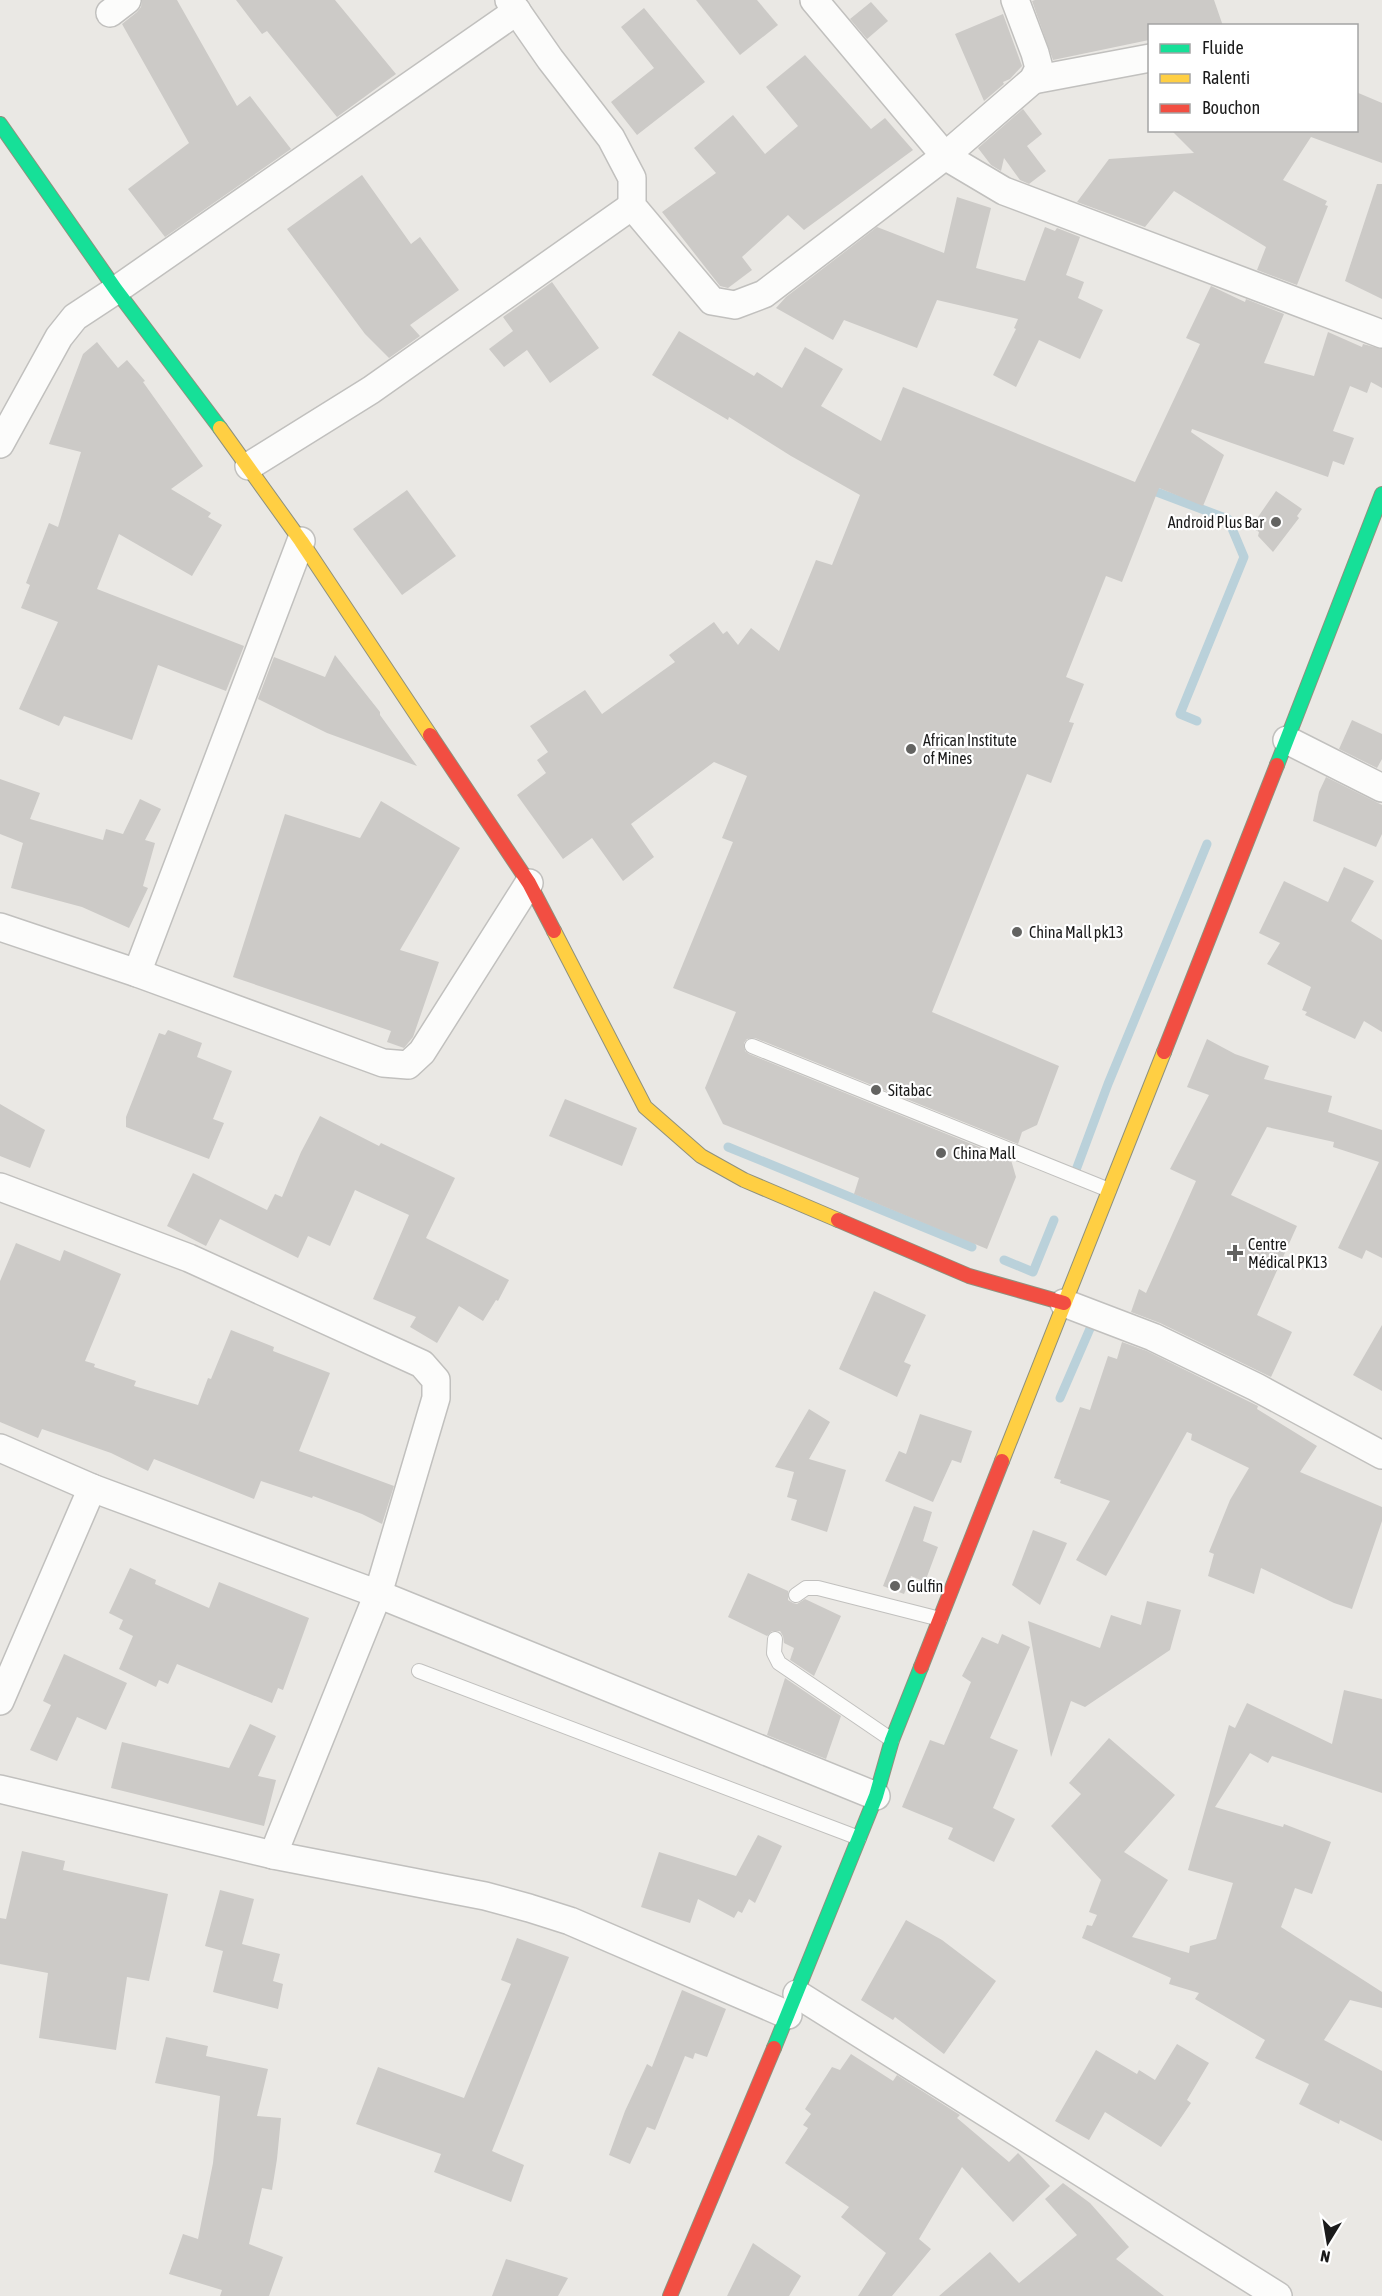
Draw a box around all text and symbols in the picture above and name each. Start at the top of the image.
legend [1148,24,1358,132]
text: Fluide [1202,37,1244,58]
text: Ralenti [1202,67,1250,88]
text: Bouchon [1202,97,1260,118]
place label: Android Plus Bar [1168,513,1264,531]
marker: Android Plus Bar [1269,515,1283,529]
place label: African Institute of Mines [923,731,1017,767]
marker: African Institute of Mines [904,742,918,756]
place label: China Mall pk13 [1029,923,1124,942]
marker: China Mall pk13 [1010,925,1024,939]
place label: Sitabac [888,1081,931,1099]
marker: Sitabac [869,1083,883,1097]
place label: China Mall [953,1144,1016,1162]
marker: China Mall [934,1146,948,1160]
place label: Centre Médical PK13 [1248,1235,1328,1271]
marker: Centre Médical PK13 [1226,1244,1244,1262]
place label: Gulfin [907,1577,943,1595]
marker: Gulfin [888,1579,902,1593]
north arrow [1298,2212,1358,2272]
text: N [1319,2247,1331,2266]

